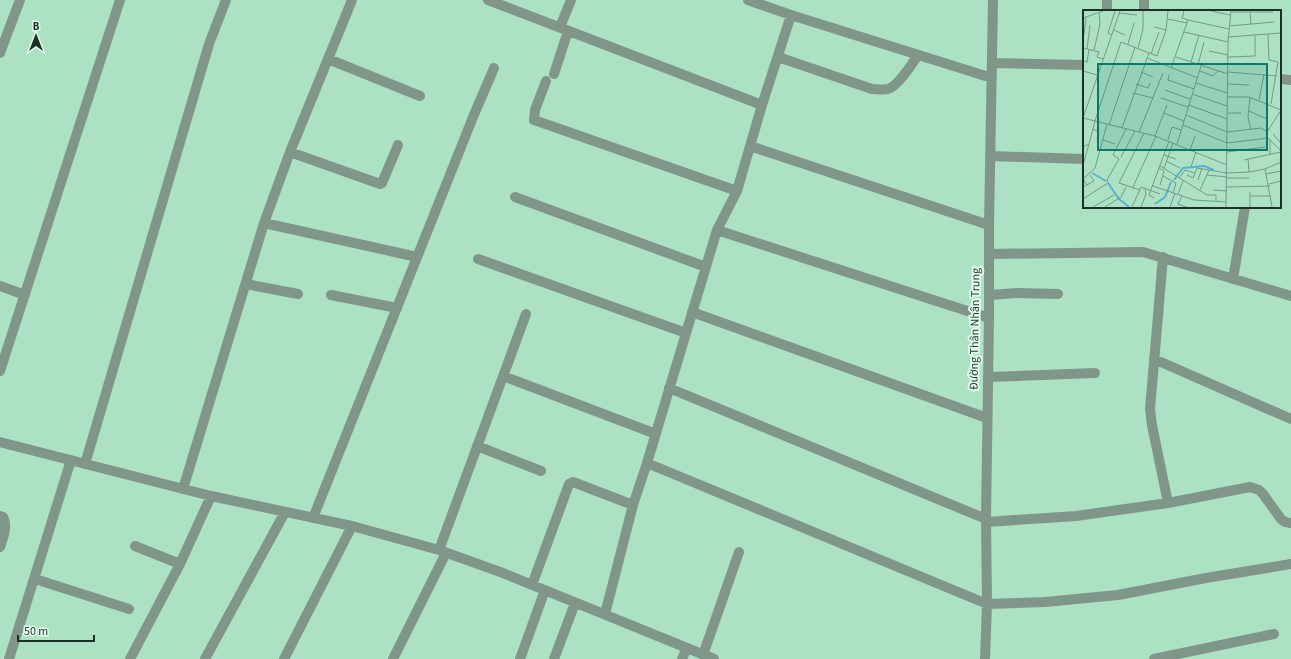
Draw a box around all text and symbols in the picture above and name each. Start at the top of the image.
inset map [1083,10,1281,208]
north arrow [16,16,56,56]
text: B [33,19,40,34]
street label: Đường Thân Nhân Trung [965,268,985,390]
scale bar [18,617,94,643]
text: 50 m [24,623,48,640]

